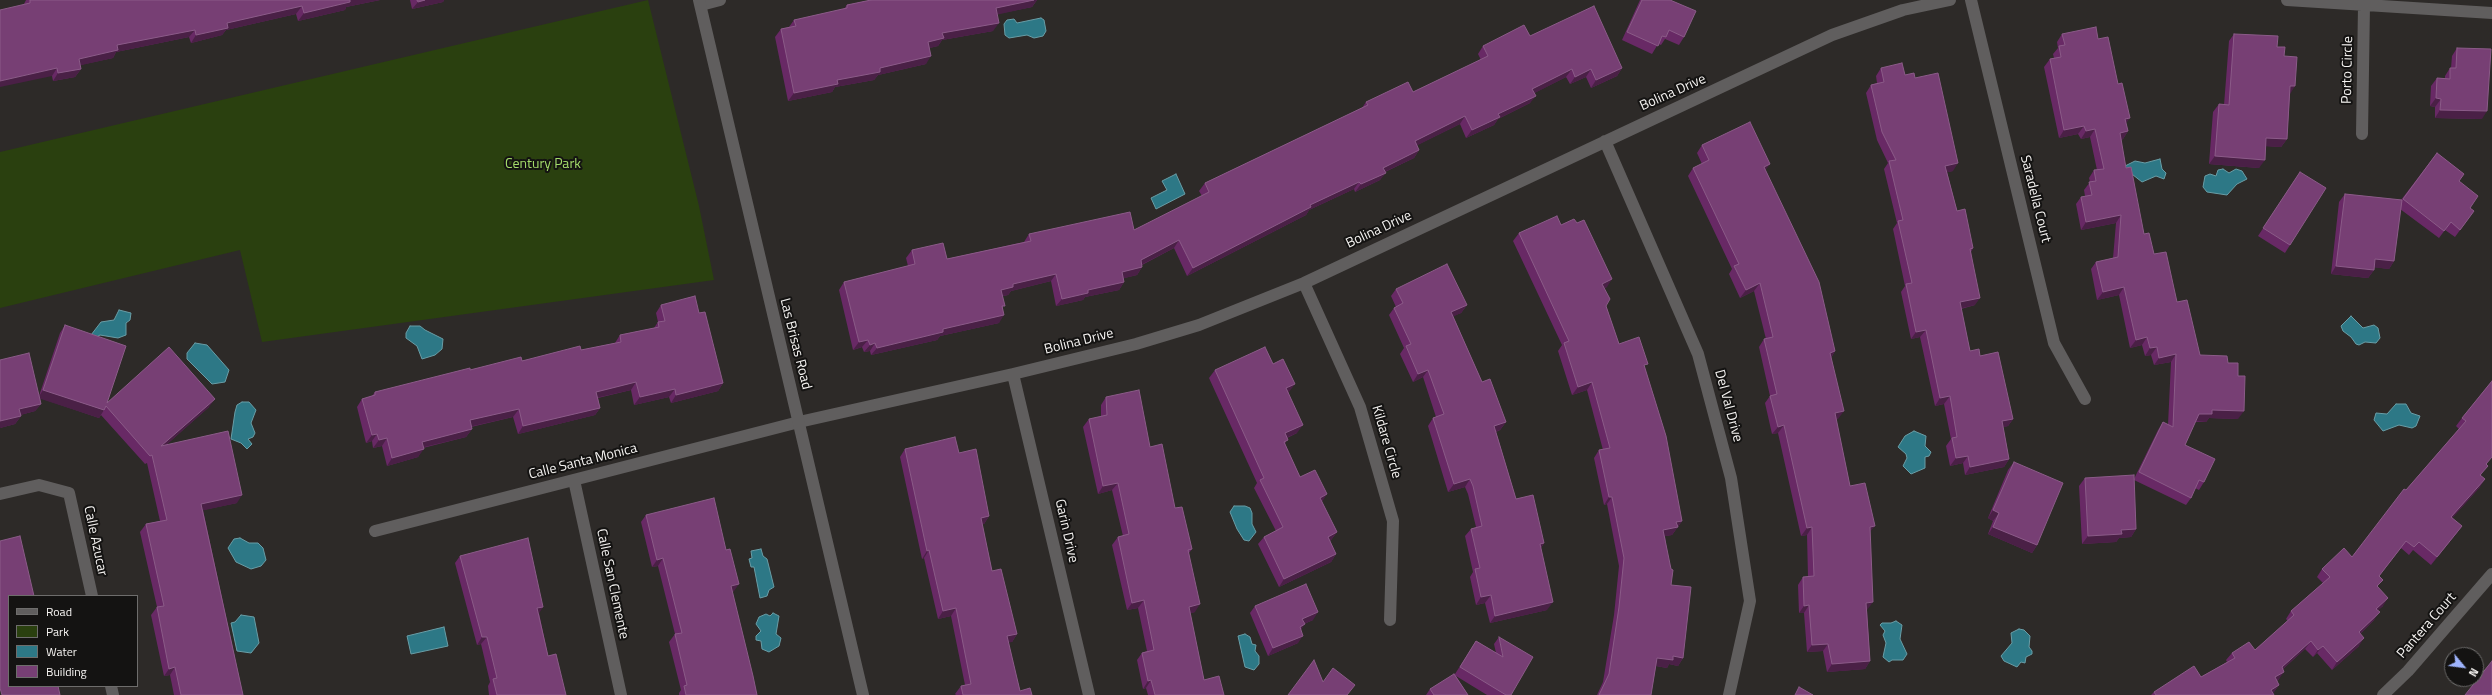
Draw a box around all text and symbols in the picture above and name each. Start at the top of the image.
street label: Porto Circle [2339,36,2357,104]
street label: Bolina Drive [1637,71,1709,115]
street label: Saradella Court [2016,154,2054,244]
park label: Century Park [505,157,581,173]
street label: Bolina Drive [1343,207,1415,253]
street label: Las Brisas Road [776,297,814,391]
street label: Bolina Drive [1043,325,1115,359]
street label: Del Val Drive [1710,368,1746,444]
street label: Kildare Circle [1368,403,1404,481]
street label: Calle Santa Monica [527,440,639,484]
street label: Garin Drive [1051,498,1081,564]
street label: Calle Azucar [79,504,111,578]
street label: Calle San Clemente [592,527,632,641]
street label: Pantera Court [2394,590,2460,662]
legend [8,595,138,687]
text: Road [46,602,72,621]
text: Park [46,622,69,641]
text: Water [46,642,77,661]
north arrow [2444,647,2484,687]
text: Building [46,662,87,681]
text: N [2465,665,2482,680]

